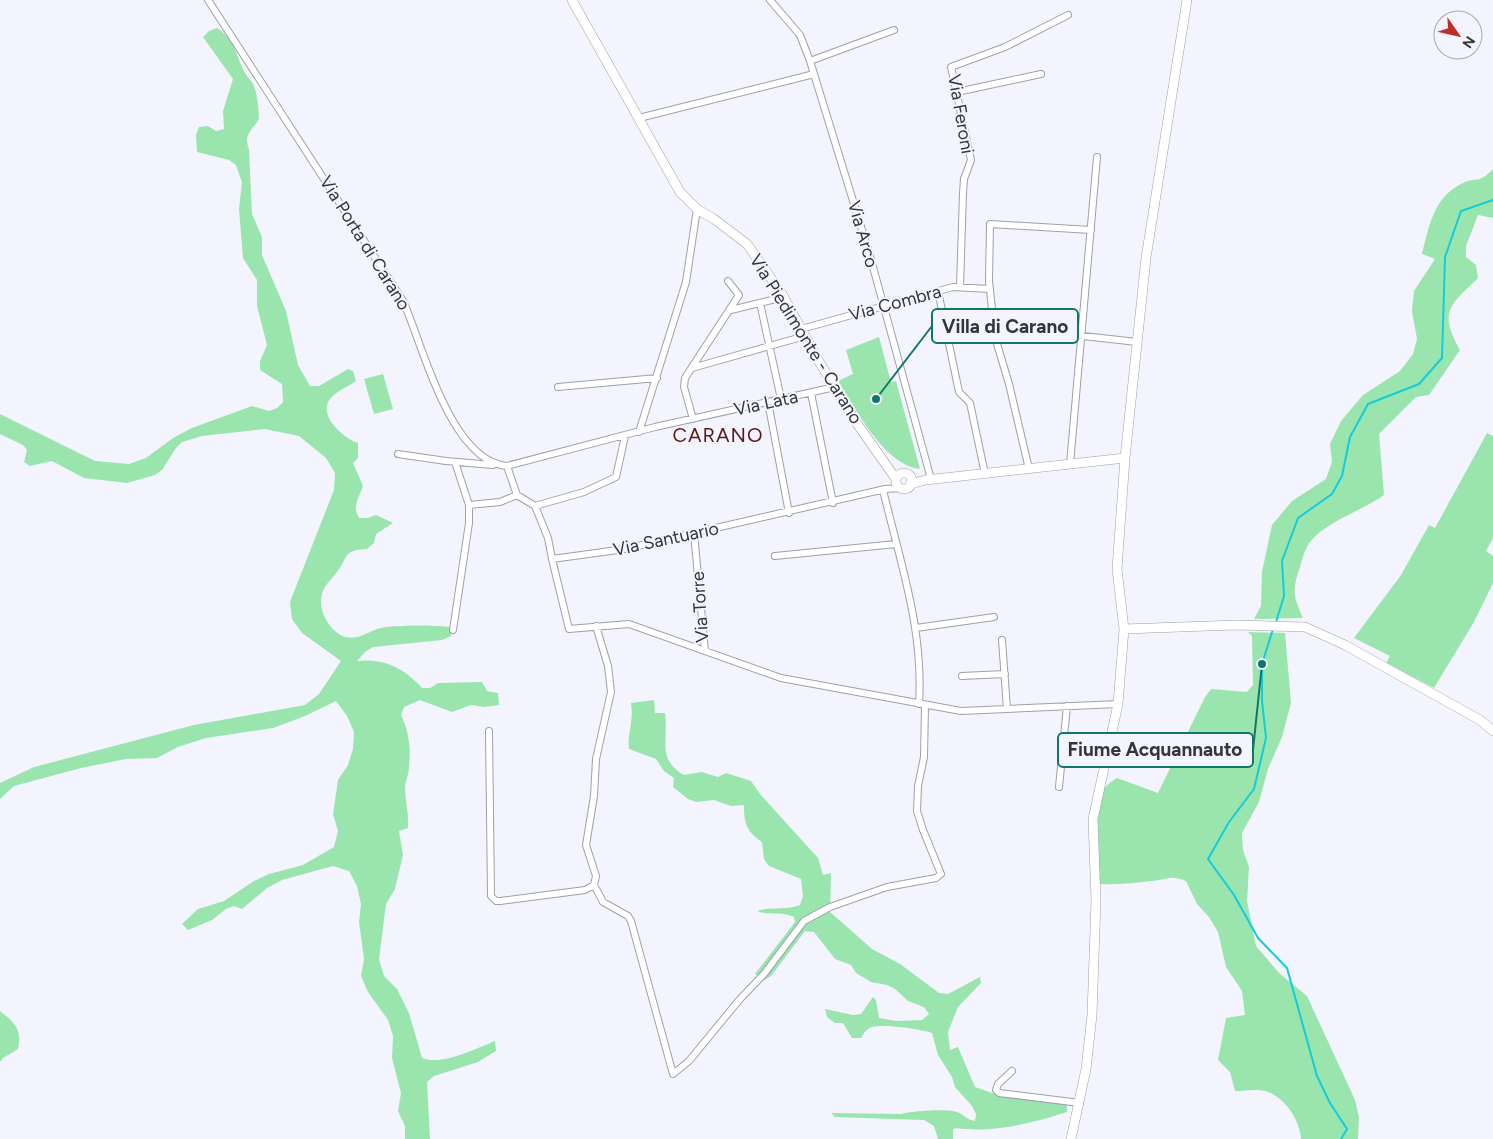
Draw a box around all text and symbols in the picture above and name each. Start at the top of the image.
north arrow [1433,10,1483,60]
text: N [1458,33,1478,51]
street label: Via Feroni [943,72,979,156]
street label: Via Porta di Carano [315,172,415,314]
street label: Via Arco [843,198,883,270]
street label: Via Piedimonte - Carano [745,250,867,428]
street label: Via Combra [846,280,944,326]
callout: Villa di Carano [932,309,1078,343]
text: Villa di Carano [942,315,1068,338]
street label: Via Lata [732,386,800,420]
district label: CARANO [672,423,764,447]
street label: Via Santuario [611,517,721,561]
street label: Via Torre [687,570,713,643]
callout: Fiume Acquannauto [1058,733,1253,767]
text: Fiume Acquannauto [1068,738,1242,761]

